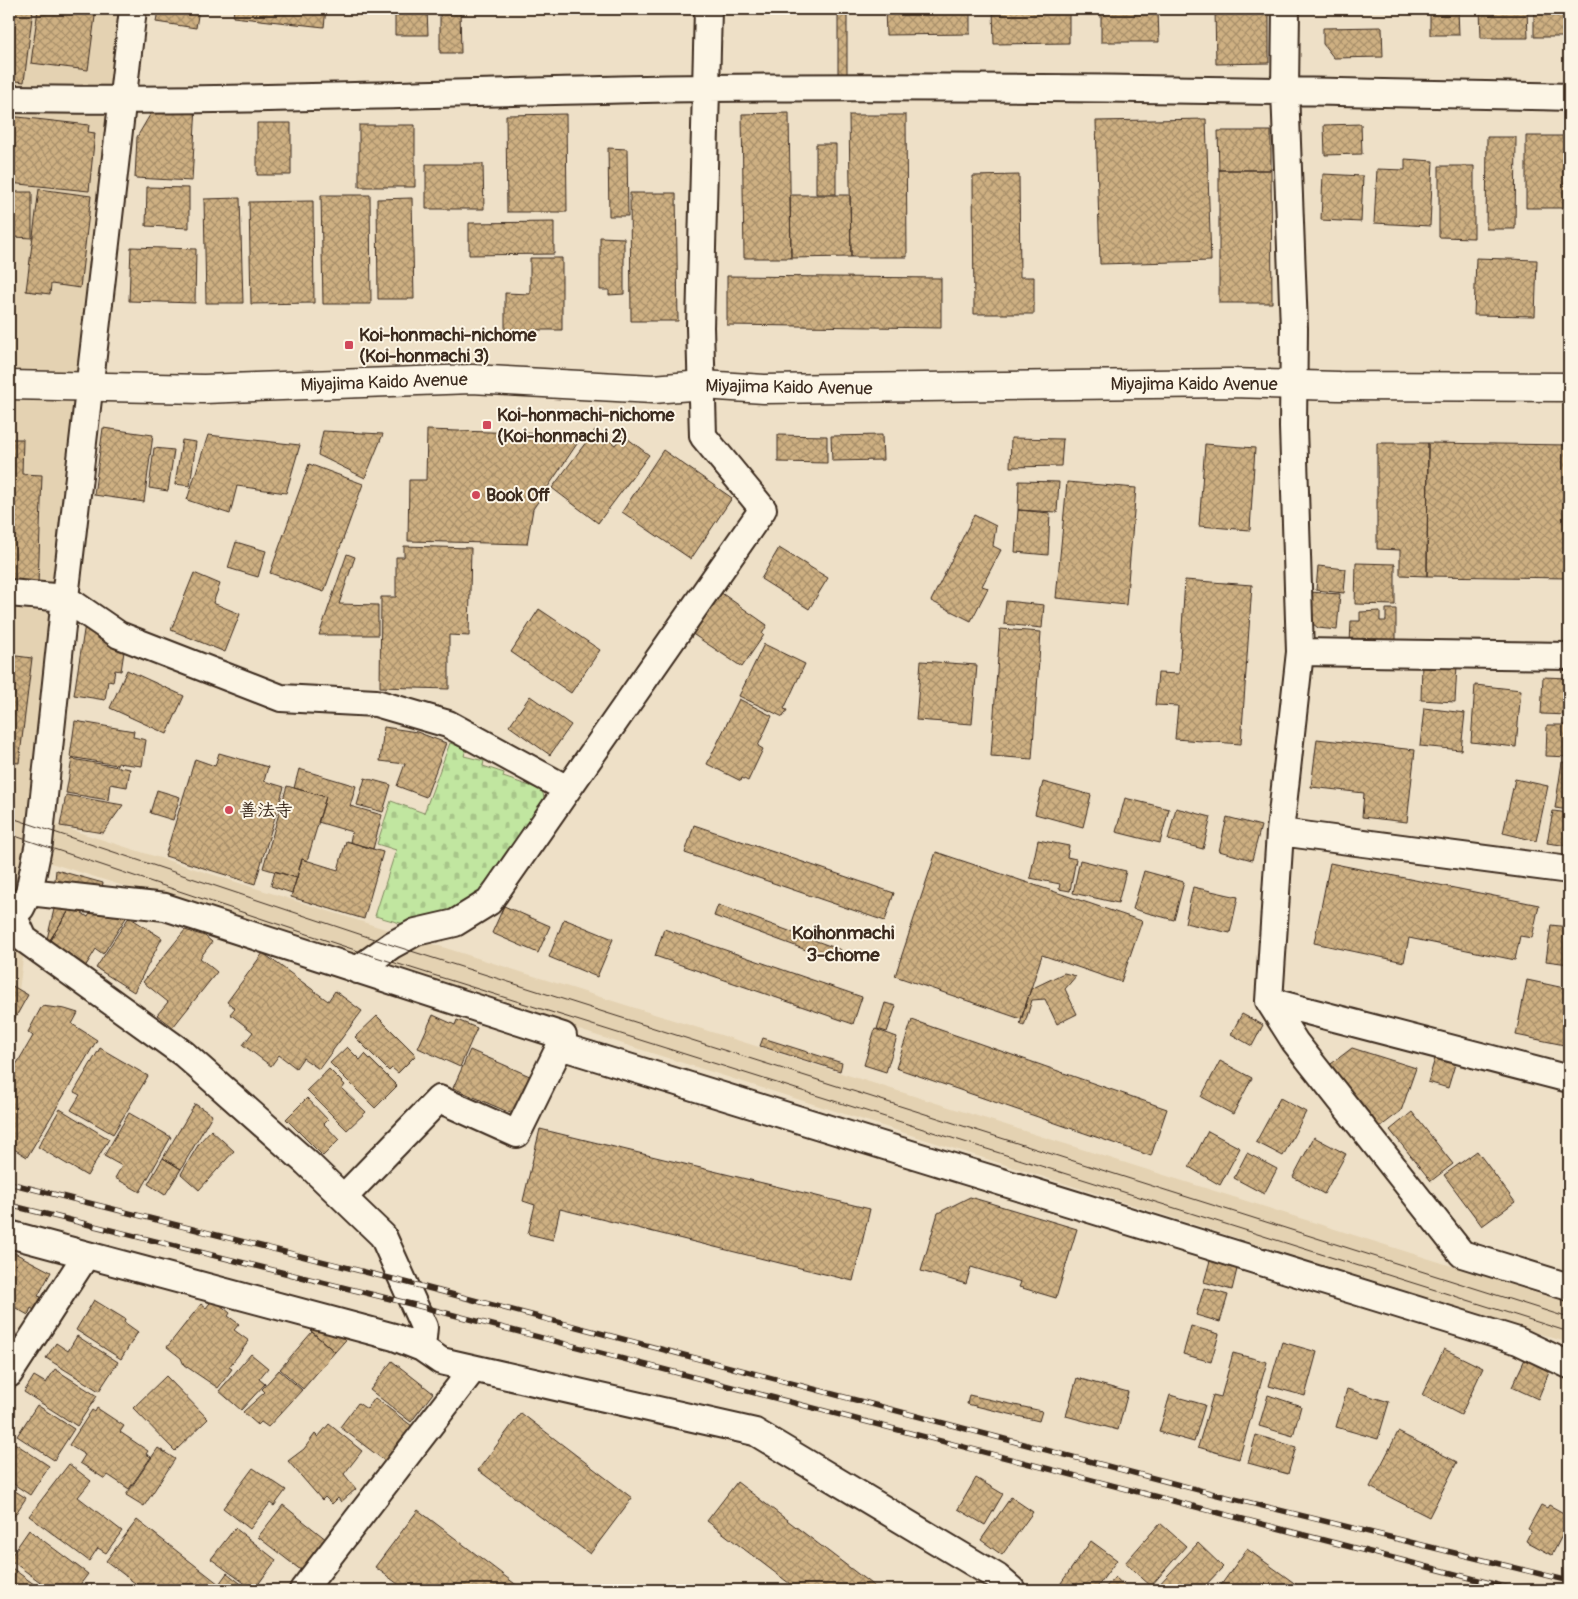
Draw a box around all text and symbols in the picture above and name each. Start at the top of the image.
place label: Koi-honmachi-nichome (Koi-honmachi 3) [359,324,538,368]
marker: Koi-honmachi-nichome (Koi-honmachi 3) [343,339,355,351]
street label: Miyajima Kaido Avenue [300,368,468,397]
street label: Miyajima Kaido Avenue [1110,373,1278,396]
street label: Miyajima Kaido Avenue [705,375,873,400]
place label: Koi-honmachi-nichome (Koi-honmachi 2) [497,404,676,448]
marker: Koi-honmachi-nichome (Koi-honmachi 2) [481,419,493,431]
place label: Book Off [486,484,550,507]
marker: Book Off [470,489,482,501]
place label: 善法寺 [239,799,293,822]
marker: 善法寺 [223,804,235,816]
district label: Koihonmachi 3-chome [792,921,895,967]

